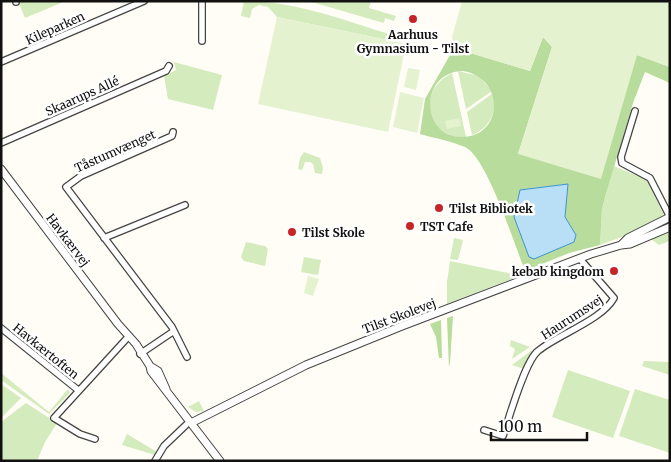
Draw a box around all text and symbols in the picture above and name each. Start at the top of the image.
street label: Kileparken [23,8,87,48]
marker: Aarhuus Gymnasium - Tilst [407,13,419,25]
place label: Aarhuus Gymnasium - Tilst [357,27,469,56]
street label: Skaarups Allé [43,73,121,119]
street label: Tåstumvænget [72,126,158,176]
place label: Tilst Bibliotek [449,201,533,216]
marker: Tilst Bibliotek [433,202,445,214]
street label: Havkærvej [43,211,93,269]
place label: TST Cafe [420,219,473,234]
marker: TST Cafe [404,220,416,232]
place label: Tilst Skole [302,225,365,240]
marker: Tilst Skole [286,226,298,238]
place label: kebab kingdom [512,264,604,279]
marker: kebab kingdom [608,265,620,277]
street label: Haurumsvej [538,291,606,343]
street label: Tilst Skolevej [360,295,438,337]
street label: Havkærtoften [10,320,82,382]
scale bar [491,410,587,442]
text: 100 m [498,417,542,436]

